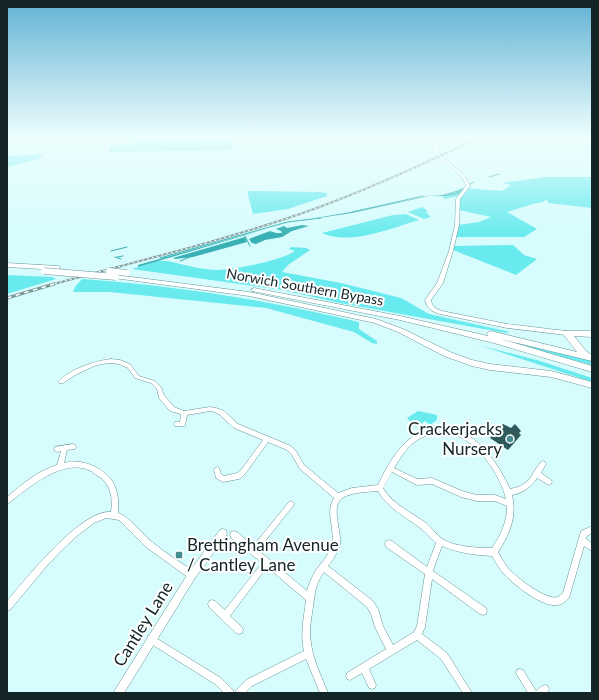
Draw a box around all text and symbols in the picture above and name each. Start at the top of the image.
street label: Norwich Southern Bypass [225,264,385,309]
place label: Crackerjacks Nursery [408,418,502,459]
marker: Crackerjacks Nursery [505,434,515,444]
place label: Brettingham Avenue / Cantley Lane [187,534,339,575]
marker: Brettingham Avenue / Cantley Lane [174,550,184,560]
street label: Cantley Lane [108,577,177,670]

